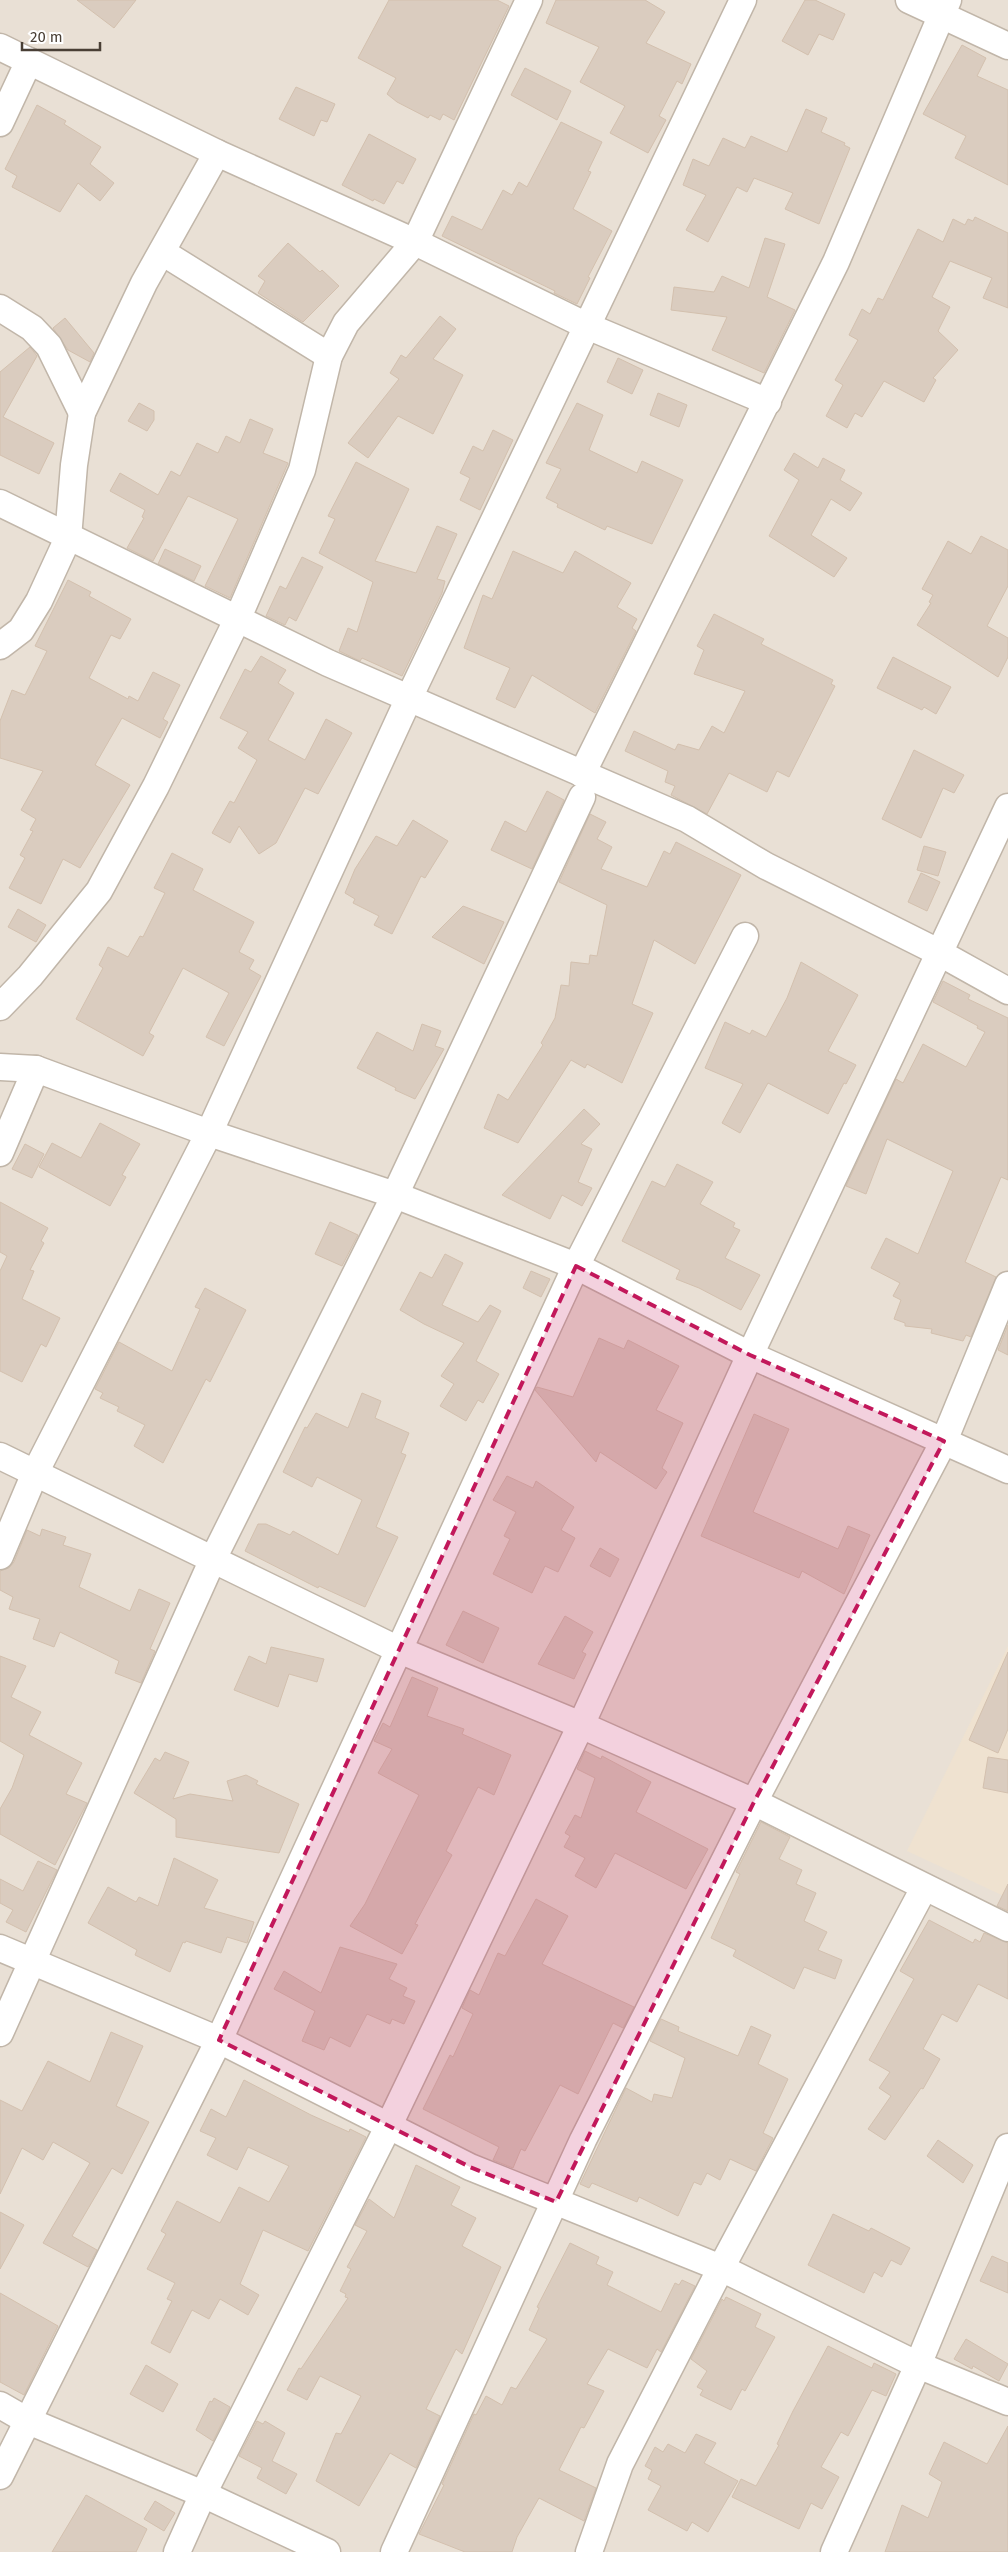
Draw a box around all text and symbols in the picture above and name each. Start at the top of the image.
scale bar [22,20,100,52]
text: 20 m [30,28,63,46]

